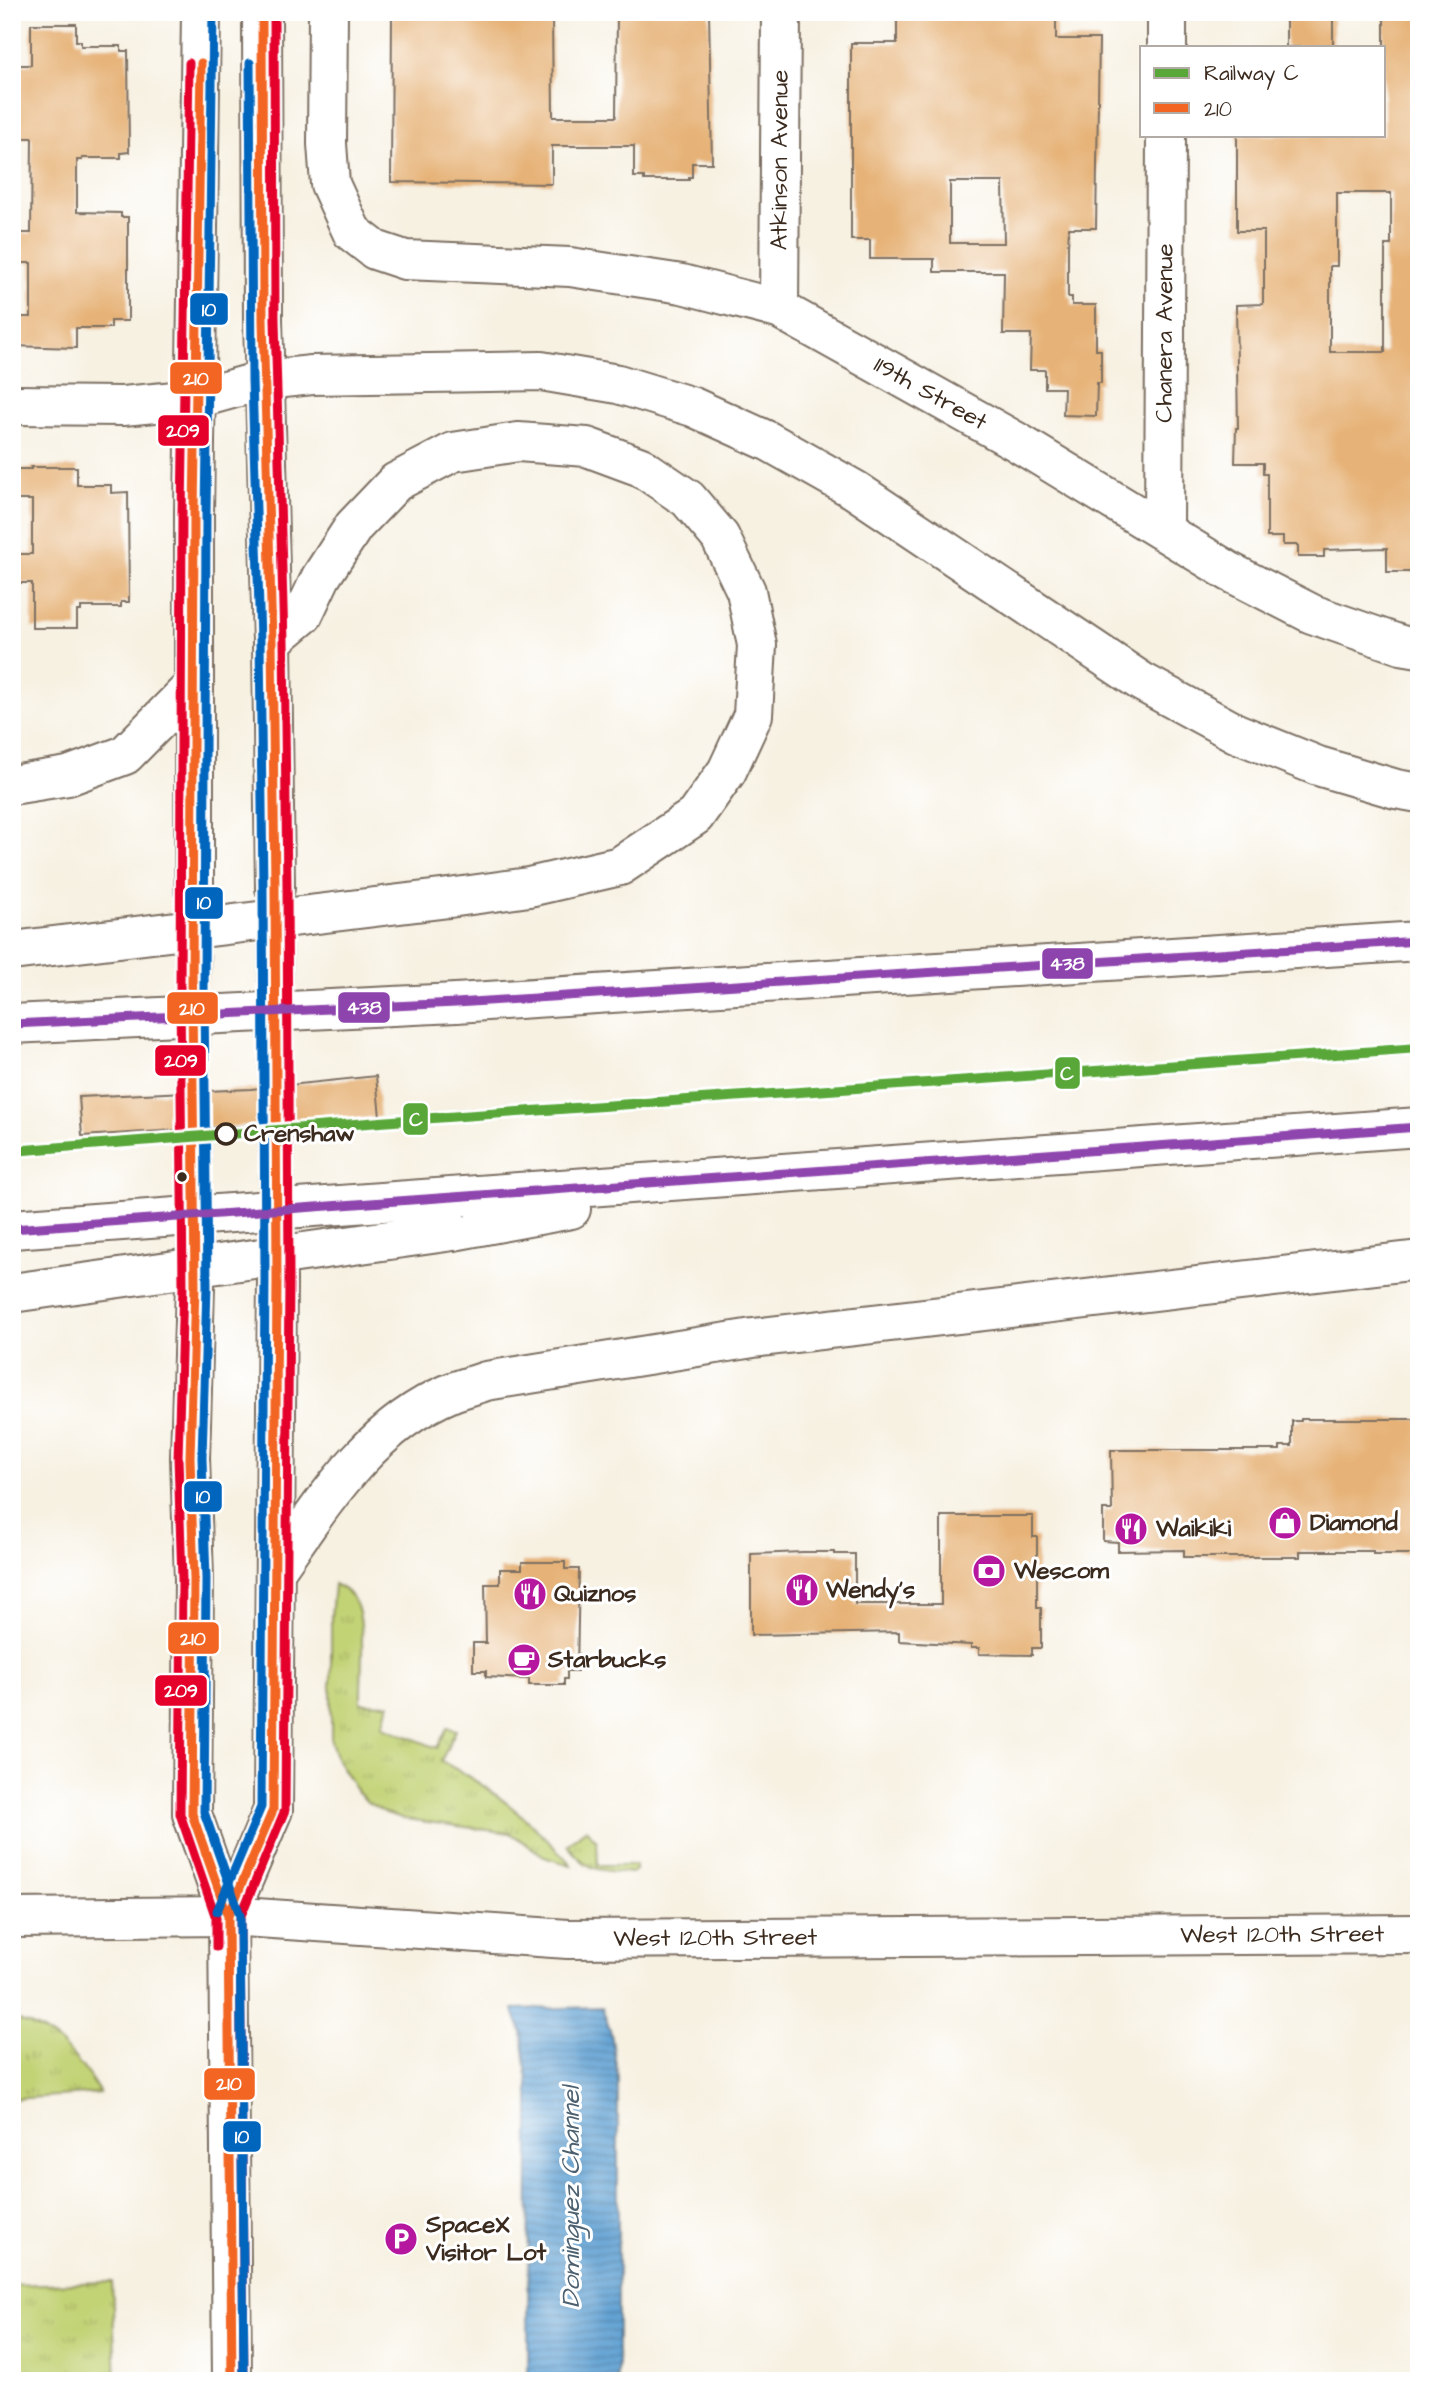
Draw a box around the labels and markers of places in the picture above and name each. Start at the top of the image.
place label: Crenshaw [244,1117,355,1151]
marker: Crenshaw [215,1123,237,1145]
unlabelled marker [175,1170,189,1184]
shop icon: Diamond [1266,1504,1304,1542]
place label: Diamond [1310,1506,1399,1540]
restaurant icon: Waikiki [1112,1510,1150,1548]
place label: Waikiki [1155,1512,1232,1546]
bank icon: Wescom [970,1552,1008,1590]
place label: Wescom [1013,1554,1109,1588]
restaurant icon: Wendy's [783,1571,821,1609]
place label: Wendy's [825,1573,915,1609]
restaurant icon: Quiznos [511,1575,549,1613]
place label: Quiznos [554,1577,636,1611]
cafe icon: Starbucks [505,1641,543,1679]
place label: Starbucks [547,1643,666,1677]
place label: SpaceX Visitor Lot [425,2208,547,2270]
parking icon: SpaceX Visitor Lot [382,2220,420,2258]

